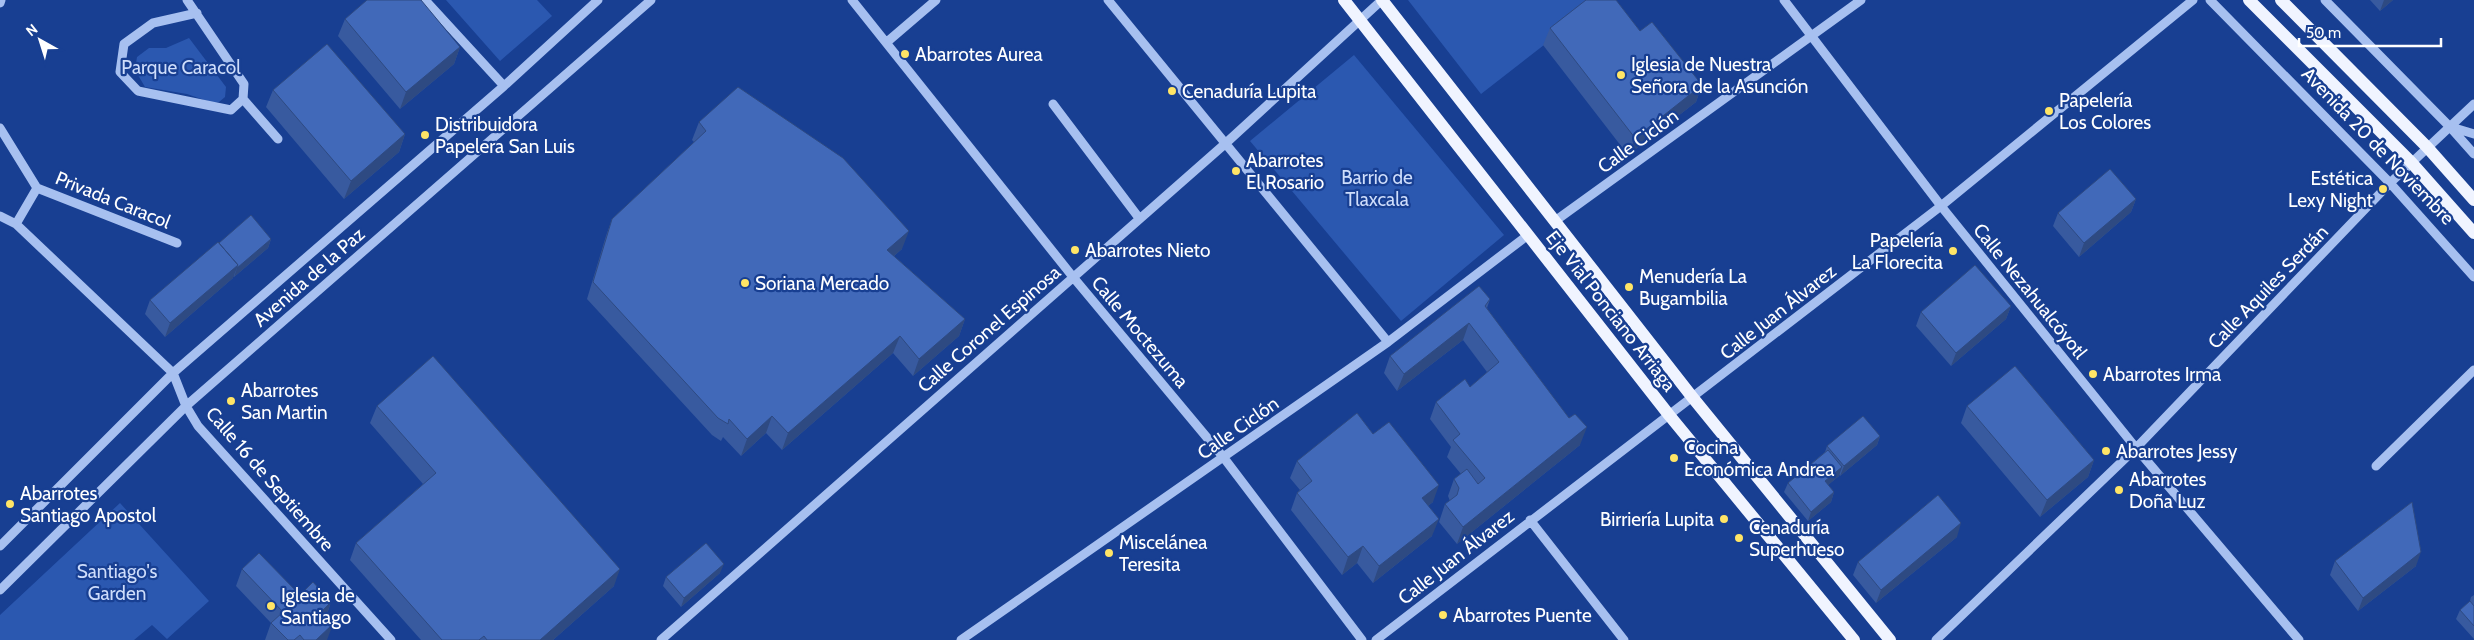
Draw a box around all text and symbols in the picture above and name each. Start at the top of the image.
north arrow [15,15,65,65]
scale bar [2299,15,2442,47]
text: N [22,20,41,40]
text: 50 m [2306,24,2341,42]
place label: Abarrotes Aurea [915,43,1043,66]
marker: Abarrotes Aurea [899,48,911,60]
place label: Iglesia de Nuestra Señora de la Asunción [1631,53,1808,98]
park label: Parque Caracol [121,56,241,79]
street label: Avenida 20 de Noviembre [2297,63,2459,230]
marker: Iglesia de Nuestra Señora de la Asunción [1615,69,1627,81]
place label: Cenaduría Lupita [1182,80,1316,103]
marker: Cenaduría Lupita [1166,85,1178,97]
place label: Papelería Los Colores [2059,89,2151,134]
street label: Calle Ciclón [1593,104,1683,178]
marker: Papelería Los Colores [2043,105,2055,117]
place label: Distribuidora Papelera San Luis [435,113,575,158]
marker: Distribuidora Papelera San Luis [419,129,431,141]
place label: Abarrotes El Rosario [1246,149,1324,194]
marker: Abarrotes El Rosario [1230,165,1242,177]
street label: Privada Caracol [52,166,174,234]
park label: Barrio de Tlaxcala [1341,166,1413,211]
place label: Estética Lexy Night [2288,167,2374,212]
marker: Estética Lexy Night [2377,183,2389,195]
street label: Calle Nezahualcóyotl [1968,219,2092,364]
street label: Calle Aquiles Serdán [2203,220,2333,354]
street label: Avenida de la Paz [249,222,369,331]
street label: Eje Vial Ponciano Arriaga [1541,226,1681,396]
place label: Papelería La Florecita [1852,229,1943,274]
place label: Abarrotes Nieto [1085,239,1210,262]
marker: Abarrotes Nieto [1069,244,1081,256]
marker: Papelería La Florecita [1947,245,1959,257]
street label: Calle Juan Álvarez [1715,259,1841,364]
street label: Calle Coronel Espinosa [913,261,1065,397]
place label: Menudería La Bugambilia [1639,265,1747,310]
street label: Calle Moctezuma [1087,271,1193,393]
place label: Soriana Mercado [755,272,889,295]
marker: Soriana Mercado [739,277,751,289]
marker: Menudería La Bugambilia [1623,281,1635,293]
place label: Abarrotes Irma [2103,363,2221,386]
marker: Abarrotes Irma [2087,368,2099,380]
place label: Abarrotes San Martin [241,379,328,424]
street label: Calle Ciclón [1193,392,1283,464]
marker: Abarrotes San Martin [225,395,237,407]
street label: Calle 16 de Septiembre [201,402,339,556]
place label: Cocina Económica Andrea [1684,436,1834,481]
place label: Abarrotes Jessy [2116,440,2238,463]
marker: Abarrotes Jessy [2100,445,2112,457]
marker: Cocina Económica Andrea [1668,452,1680,464]
place label: Abarrotes Doña Luz [2129,468,2207,513]
place label: Abarrotes Santiago Apostol [20,482,157,527]
marker: Abarrotes Doña Luz [2113,484,2125,496]
marker: Abarrotes Santiago Apostol [4,498,16,510]
street label: Calle Juan Álvarez [1393,504,1519,609]
place label: Birriería Lupita [1600,508,1714,531]
marker: Birriería Lupita [1718,513,1730,525]
place label: Cenaduría Superhueso [1749,516,1845,561]
place label: Miscelánea Teresita [1119,531,1207,576]
marker: Cenaduría Superhueso [1733,532,1745,544]
marker: Miscelánea Teresita [1103,547,1115,559]
park label: Santiago's Garden [77,560,157,605]
place label: Iglesia de Santiago [281,584,355,629]
marker: Iglesia de Santiago [265,600,277,612]
place label: Abarrotes Puente [1453,604,1592,627]
marker: Abarrotes Puente [1437,609,1449,621]

